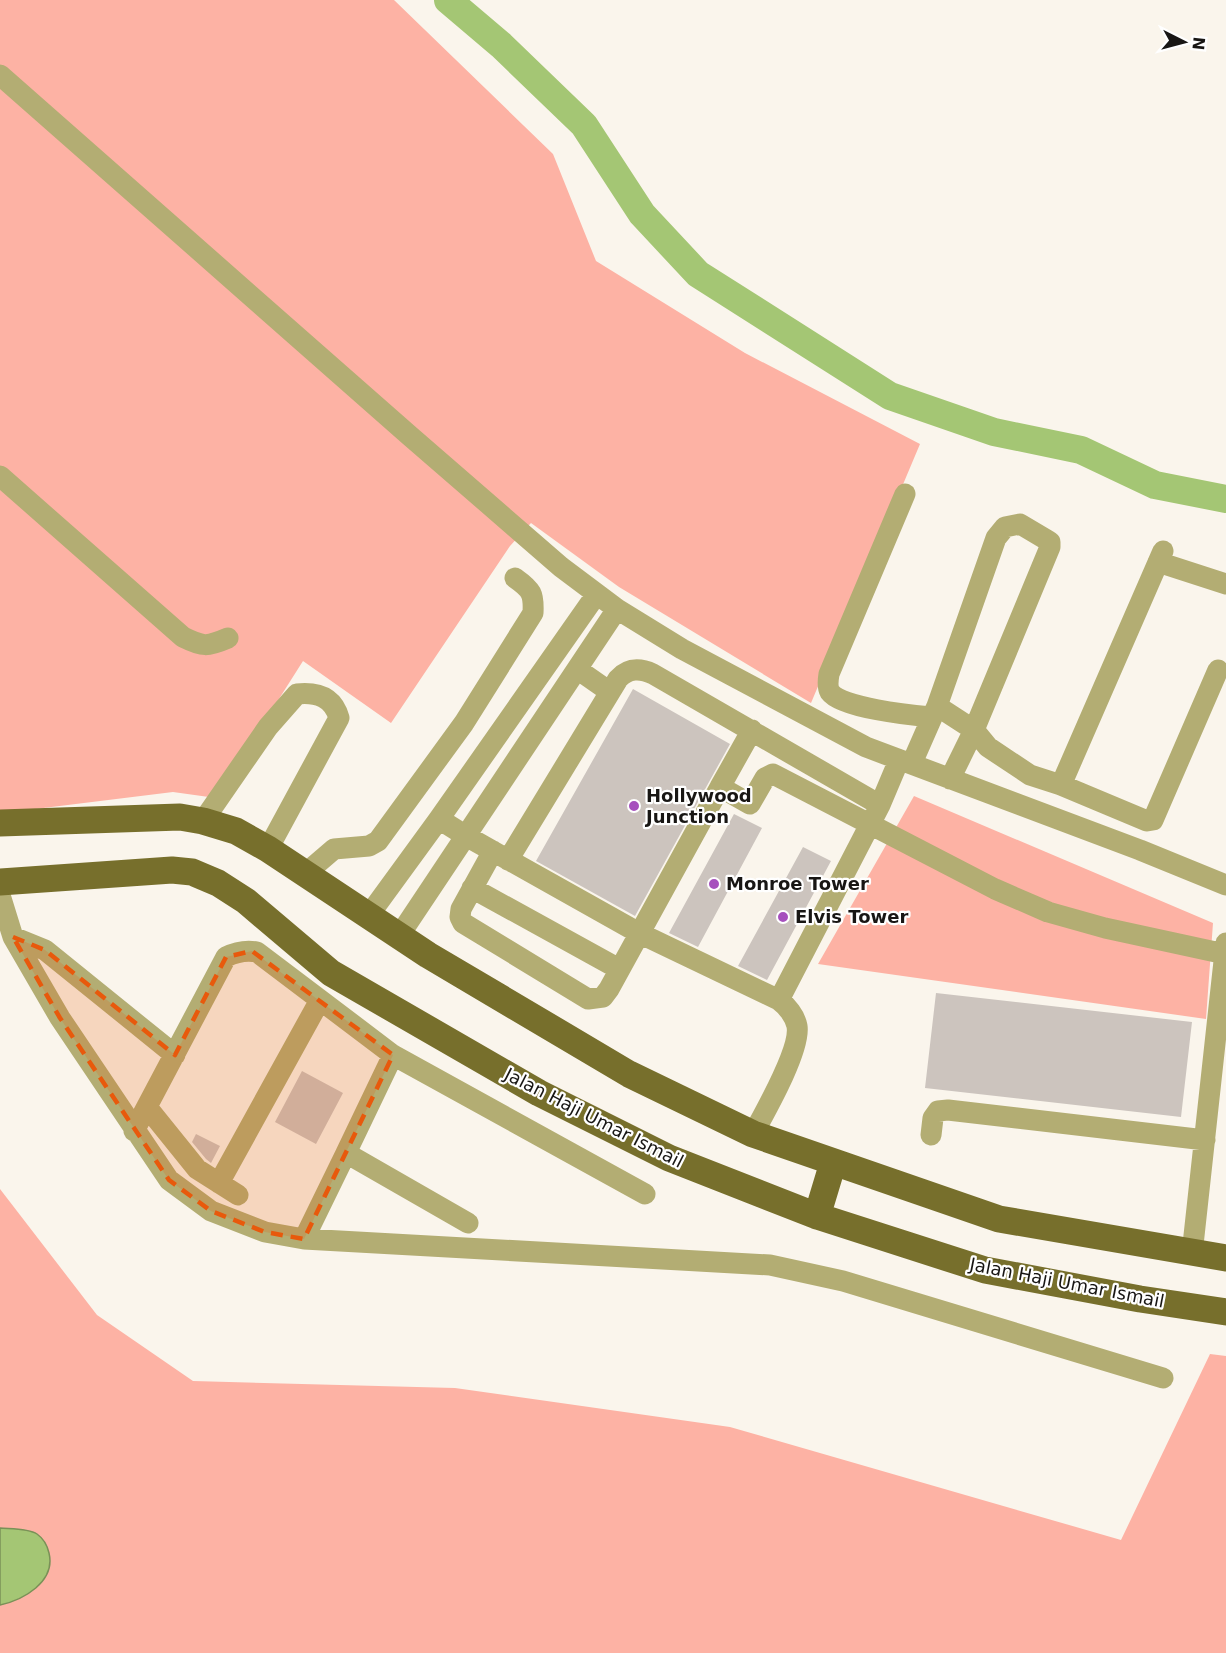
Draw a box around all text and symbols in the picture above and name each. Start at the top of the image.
north arrow [1154,12,1214,72]
text: N [1188,36,1209,51]
place label: Hollywood Junction [644,785,752,827]
marker: Hollywood Junction [627,799,641,813]
place label: Monroe Tower [726,873,869,894]
marker: Monroe Tower [707,877,721,891]
place label: Elvis Tower [795,906,908,927]
marker: Elvis Tower [776,910,790,924]
street label: Jalan Haji Umar Ismail [500,1063,687,1172]
street label: Jalan Haji Umar Ismail [967,1253,1166,1312]

